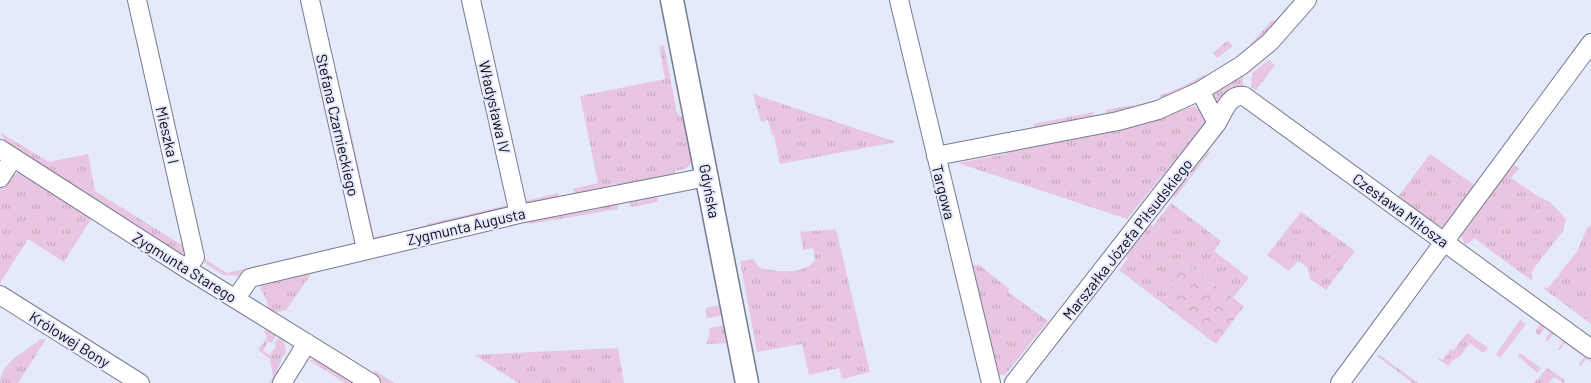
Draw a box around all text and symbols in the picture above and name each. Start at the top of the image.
street label: Stefana Czarnieckiego [313,52,363,198]
street label: Władysława IV [476,59,514,155]
street label: Mieszka I [153,105,183,165]
street label: Marszałka Józefa Piłsudskiego [1058,155,1196,323]
street label: Gdyńska [696,162,724,220]
street label: Targowa [929,163,959,221]
street label: Czesława Miłosza [1349,169,1453,251]
street label: Zygmunta Augusta [405,204,527,248]
street label: Zygmunta Starego [130,228,240,306]
street label: Królowej Bony [26,307,114,371]

